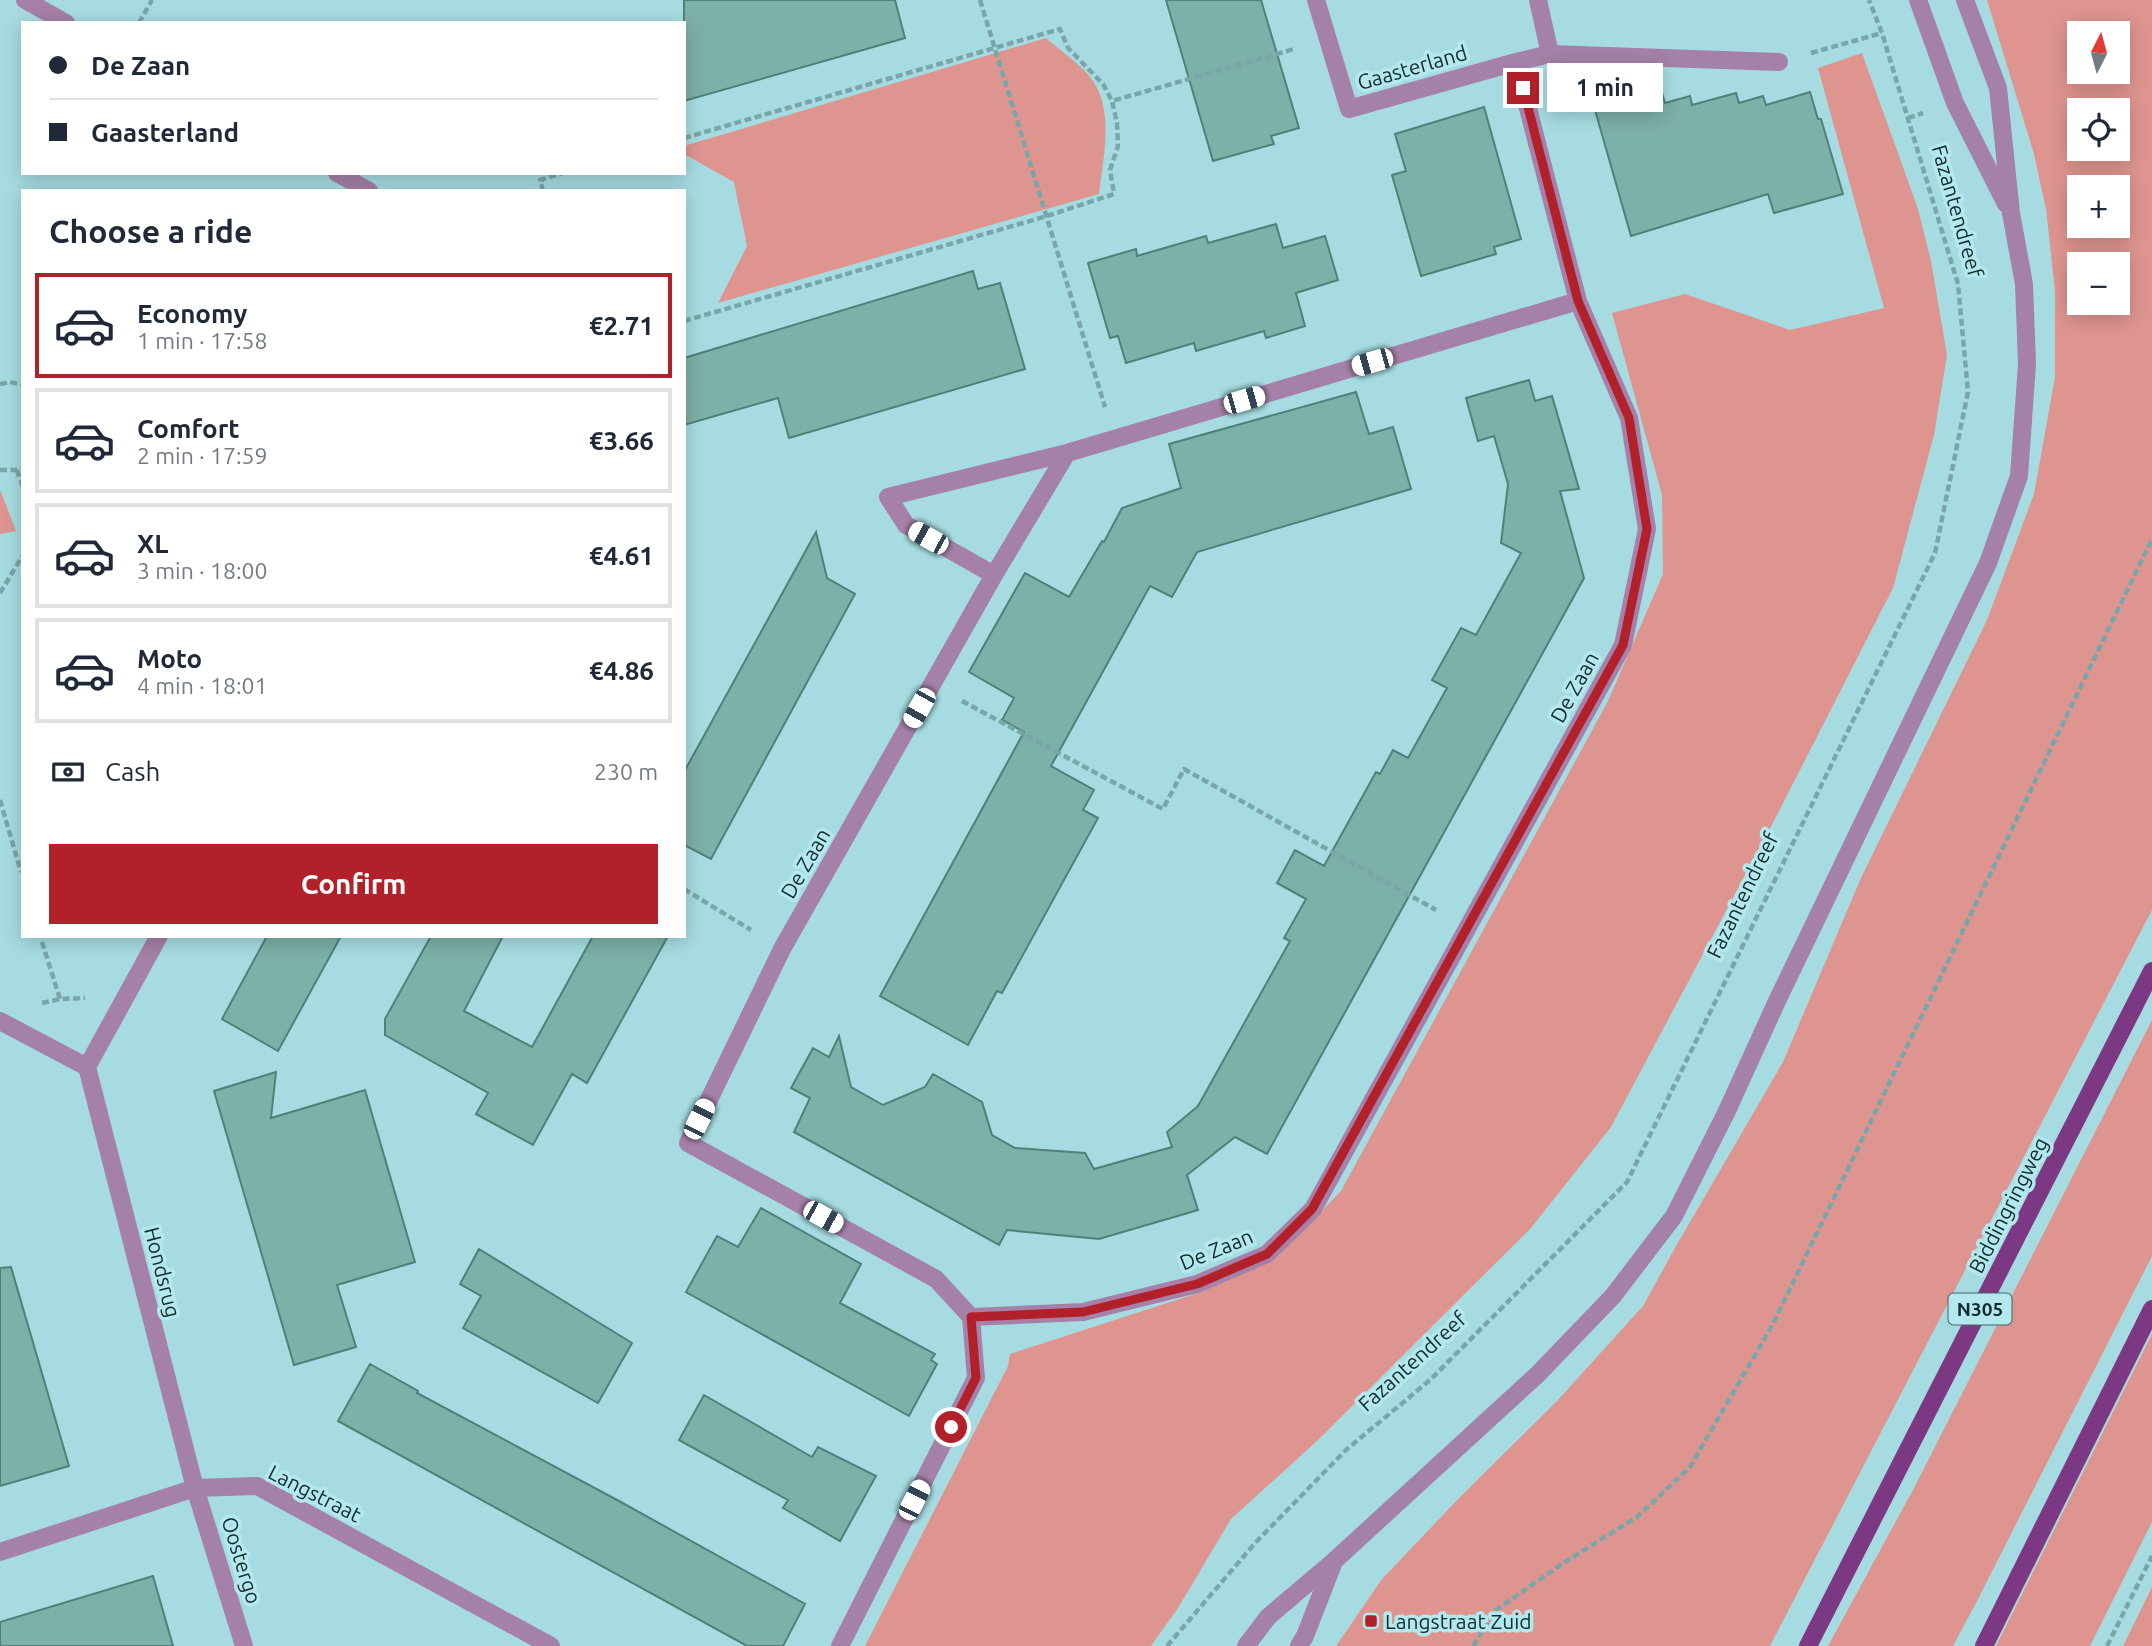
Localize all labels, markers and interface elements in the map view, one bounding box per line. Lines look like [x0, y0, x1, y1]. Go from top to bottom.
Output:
north arrow [2067, 21, 2130, 84]
map controls [2067, 21, 2130, 315]
street label: Gaasterland [1354, 40, 1470, 94]
text: De Zaan [91, 51, 190, 80]
callout: 1 min [1548, 64, 1663, 112]
route end [1507, 72, 1539, 104]
text: 1 min [1576, 75, 1634, 100]
button: locate [2067, 98, 2130, 161]
text: Gaasterland [91, 118, 239, 147]
street label: Fazantendreef [1928, 142, 1989, 281]
button: + [2067, 175, 2130, 238]
text: Choose a ride [49, 213, 252, 249]
button: − [2067, 252, 2130, 315]
icon: car [53, 294, 116, 357]
text: Economy [137, 299, 247, 328]
text: €2.71 [589, 311, 654, 340]
text: 1 min · 17:58 [137, 328, 268, 353]
car [1349, 346, 1396, 378]
car [1221, 384, 1268, 416]
icon: car [53, 409, 116, 472]
text: Comfort [137, 414, 240, 443]
text: €3.66 [589, 426, 654, 455]
text: 2 min · 17:59 [137, 443, 268, 468]
car [905, 519, 952, 557]
icon: car [53, 524, 116, 587]
text: XL [137, 529, 168, 558]
text: €4.61 [589, 541, 654, 570]
text: 3 min · 18:00 [137, 558, 268, 583]
icon: car [53, 639, 116, 702]
text: Moto [137, 644, 202, 673]
street label: De Zaan [1545, 648, 1603, 726]
text: €4.86 [589, 656, 654, 685]
text: 4 min · 18:01 [137, 673, 268, 698]
car [900, 685, 939, 731]
icon: cash [49, 753, 87, 791]
text: Cash [105, 757, 160, 786]
text: 230 m [594, 759, 658, 784]
street label: De Zaan [775, 824, 835, 902]
street label: Fazantendreef [1701, 827, 1783, 962]
button: Confirm [49, 844, 658, 924]
car [681, 1096, 718, 1142]
street label: Biddingringweg [1963, 1133, 2053, 1277]
car [800, 1198, 847, 1236]
street label: Hondsrug [140, 1224, 186, 1320]
street label: De Zaan [1176, 1224, 1256, 1274]
road number: N305 [1948, 1294, 2011, 1324]
street label: Fazantendreef [1353, 1306, 1472, 1416]
route start [935, 1411, 967, 1443]
street label: Langstraat [265, 1459, 365, 1527]
car [896, 1477, 933, 1523]
street label: Oostergo [217, 1514, 267, 1606]
place label: Langstraat Zuid [1385, 1609, 1532, 1633]
marker: Langstraat Zuid [1363, 1613, 1379, 1629]

